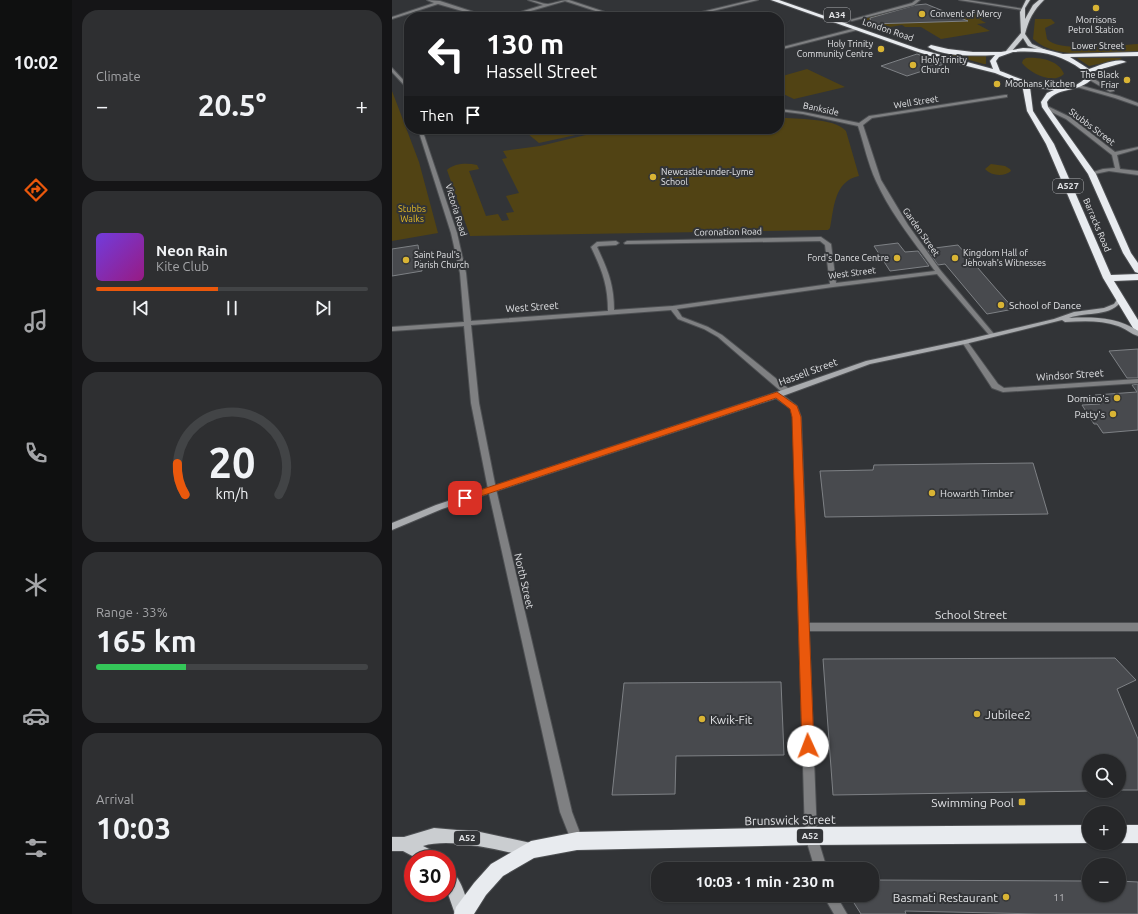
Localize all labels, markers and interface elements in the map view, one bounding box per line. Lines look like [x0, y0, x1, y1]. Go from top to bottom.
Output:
marker: Morrisons Petrol Station [1091, 3, 1101, 13]
road number: A34 [824, 8, 850, 22]
marker: Convent of Mercy [917, 9, 927, 19]
place label: Convent of Mercy [930, 9, 1002, 19]
place label: Morrisons Petrol Station [1068, 15, 1124, 35]
street label: London Road [861, 17, 915, 43]
icon: left [420, 28, 472, 80]
text: 130 m [486, 28, 564, 59]
place label: Holy Trinity Community Centre [797, 39, 874, 59]
street label: Lower Street [1072, 41, 1125, 51]
marker: Holy Trinity Community Centre [876, 44, 886, 54]
text: 10:02 [13, 52, 59, 72]
place label: Holy Trinity Church [921, 55, 967, 75]
marker: Holy Trinity Church [908, 60, 918, 70]
text: Hassell Street [486, 61, 597, 81]
text: Climate [96, 69, 141, 83]
place label: The Black Friar [1080, 70, 1120, 90]
marker: The Black Friar [1122, 75, 1132, 85]
marker: Moohans Kitchen [992, 79, 1002, 89]
place label: Moohans Kitchen [1005, 79, 1075, 89]
text: 20.5° [198, 88, 266, 122]
text: − [96, 93, 108, 118]
text: + [356, 93, 368, 118]
street label: Well Street [893, 93, 939, 110]
street label: Bankside [802, 100, 840, 118]
icon: arrive [462, 104, 484, 126]
street label: Stubbs Street [1067, 106, 1117, 148]
text: Then [420, 107, 454, 124]
place label: Newcastle-under-Lyme School [661, 167, 753, 187]
marker: Newcastle-under-Lyme School [648, 172, 658, 182]
icon: directions [22, 176, 50, 204]
road number: A527 [1053, 179, 1083, 193]
street label: Victoria Road [443, 183, 469, 237]
street label: Barracks Road [1081, 197, 1113, 253]
park label: Stubbs Walks [398, 204, 426, 224]
street label: Garden Street [901, 206, 942, 258]
street label: Coronation Road [694, 226, 762, 238]
text: Neon Rain [156, 242, 228, 259]
place label: Kingdom Hall of Jehovah's Witnesses [963, 248, 1046, 268]
place label: Saint Paul's Parish Church [414, 250, 469, 270]
place label: Ford's Dance Centre [807, 253, 889, 263]
marker: Ford's Dance Centre [892, 253, 902, 263]
marker: Kingdom Hall of Jehovah's Witnesses [950, 253, 960, 263]
marker: Saint Paul's Parish Church [401, 255, 411, 265]
text: Kite Club [156, 259, 209, 273]
street label: West Street [828, 265, 877, 281]
icon: previous [130, 297, 152, 319]
icon: pause [221, 297, 243, 319]
icon: next [312, 297, 334, 319]
street label: West Street [505, 300, 559, 314]
marker: School of Dance [996, 300, 1006, 310]
place label: School of Dance [1009, 300, 1081, 311]
icon: music [22, 307, 50, 335]
street label: Hassell Street [777, 356, 839, 388]
street label: Windsor Street [1036, 367, 1104, 383]
place label: Domino's [1067, 393, 1109, 404]
marker: Domino's [1112, 393, 1122, 403]
place label: Patty's [1075, 409, 1105, 420]
marker: Patty's [1108, 409, 1118, 419]
icon: phone [22, 439, 50, 467]
text: 20 [209, 439, 255, 486]
pin [448, 481, 482, 515]
text: km/h [216, 486, 248, 502]
icon: arrive [454, 487, 476, 509]
marker: Howarth Timber [927, 488, 937, 498]
place label: Howarth Timber [940, 488, 1014, 499]
street label: North Street [512, 552, 536, 610]
icon: climate [22, 571, 50, 599]
text: Range · 33% [96, 605, 168, 619]
street label: School Street [935, 608, 1007, 621]
text: 165 km [96, 624, 197, 658]
icon: car [22, 702, 50, 730]
place label: Jubilee2 [985, 708, 1031, 721]
marker: Jubilee2 [972, 709, 982, 719]
place label: Kwik-Fit [710, 713, 753, 726]
marker: Kwik-Fit [697, 714, 707, 724]
position arrow [787, 725, 829, 767]
map controls [1082, 754, 1126, 902]
button: search [1082, 754, 1126, 798]
text: Arrival [96, 792, 134, 806]
place label: Swimming Pool [931, 796, 1014, 809]
marker: Swimming Pool [1017, 797, 1027, 807]
button: + [1082, 806, 1126, 850]
text: 10:03 [96, 811, 171, 845]
street label: Brunswick Street [744, 813, 836, 827]
road number: A52 [797, 829, 823, 843]
road number: A52 [454, 831, 480, 845]
icon: filters [22, 834, 50, 862]
speed limit sign: 30 [404, 850, 456, 902]
button: − [1082, 858, 1126, 902]
text: 10:03 · 1 min · 230 m [696, 873, 834, 890]
place label: Basmati Restaurant [893, 891, 998, 904]
marker: Basmati Restaurant [1001, 892, 1011, 902]
house number: 11 [1053, 892, 1065, 903]

